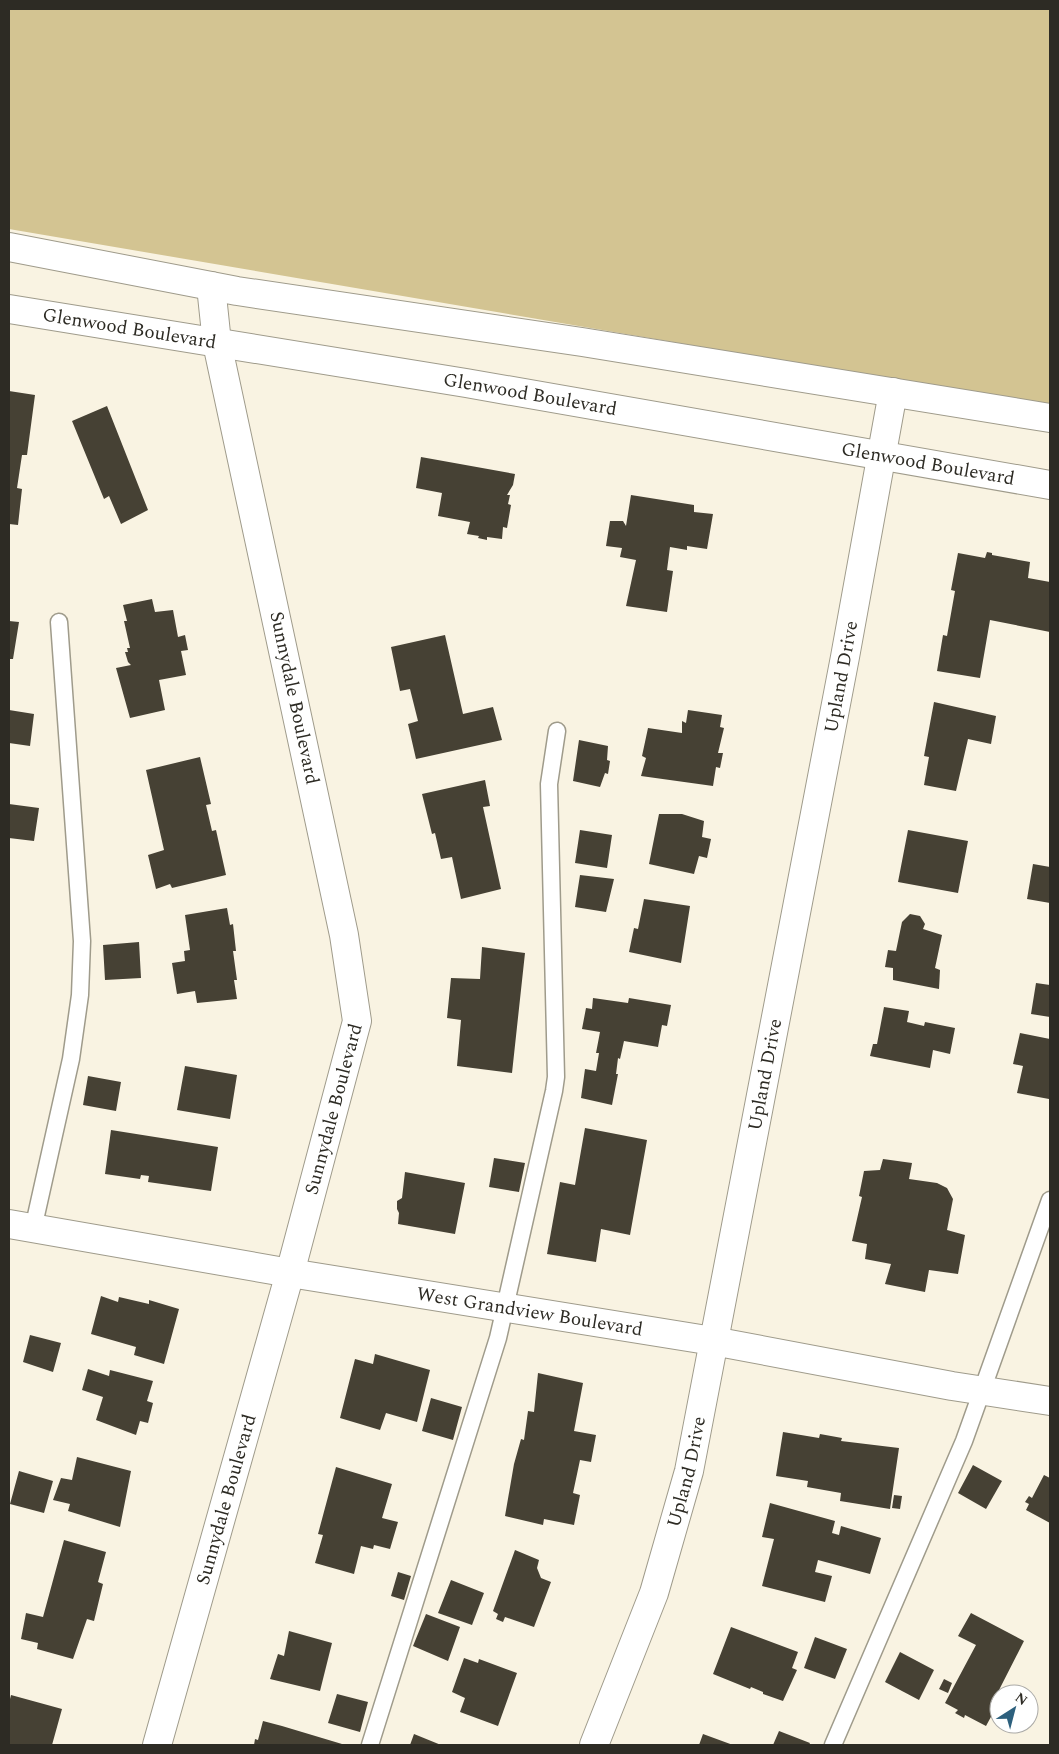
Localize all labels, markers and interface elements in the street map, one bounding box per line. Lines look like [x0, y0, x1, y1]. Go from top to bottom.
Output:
street label: Glenwood Boulevard [40, 300, 218, 357]
street label: Glenwood Boulevard [441, 365, 619, 424]
street label: Glenwood Boulevard [839, 434, 1017, 493]
street label: Sunnydale Boulevard [262, 609, 326, 787]
street label: Upland Drive [816, 618, 866, 735]
street label: Upland Drive [740, 1016, 790, 1133]
street label: Sunnydale Boulevard [297, 1020, 370, 1198]
street label: West Grandview Boulevard [414, 1279, 645, 1344]
street label: Sunnydale Boulevard [188, 1411, 264, 1588]
street label: Upland Drive [659, 1414, 714, 1531]
north arrow [989, 1684, 1039, 1734]
text: N [1011, 1687, 1032, 1711]

